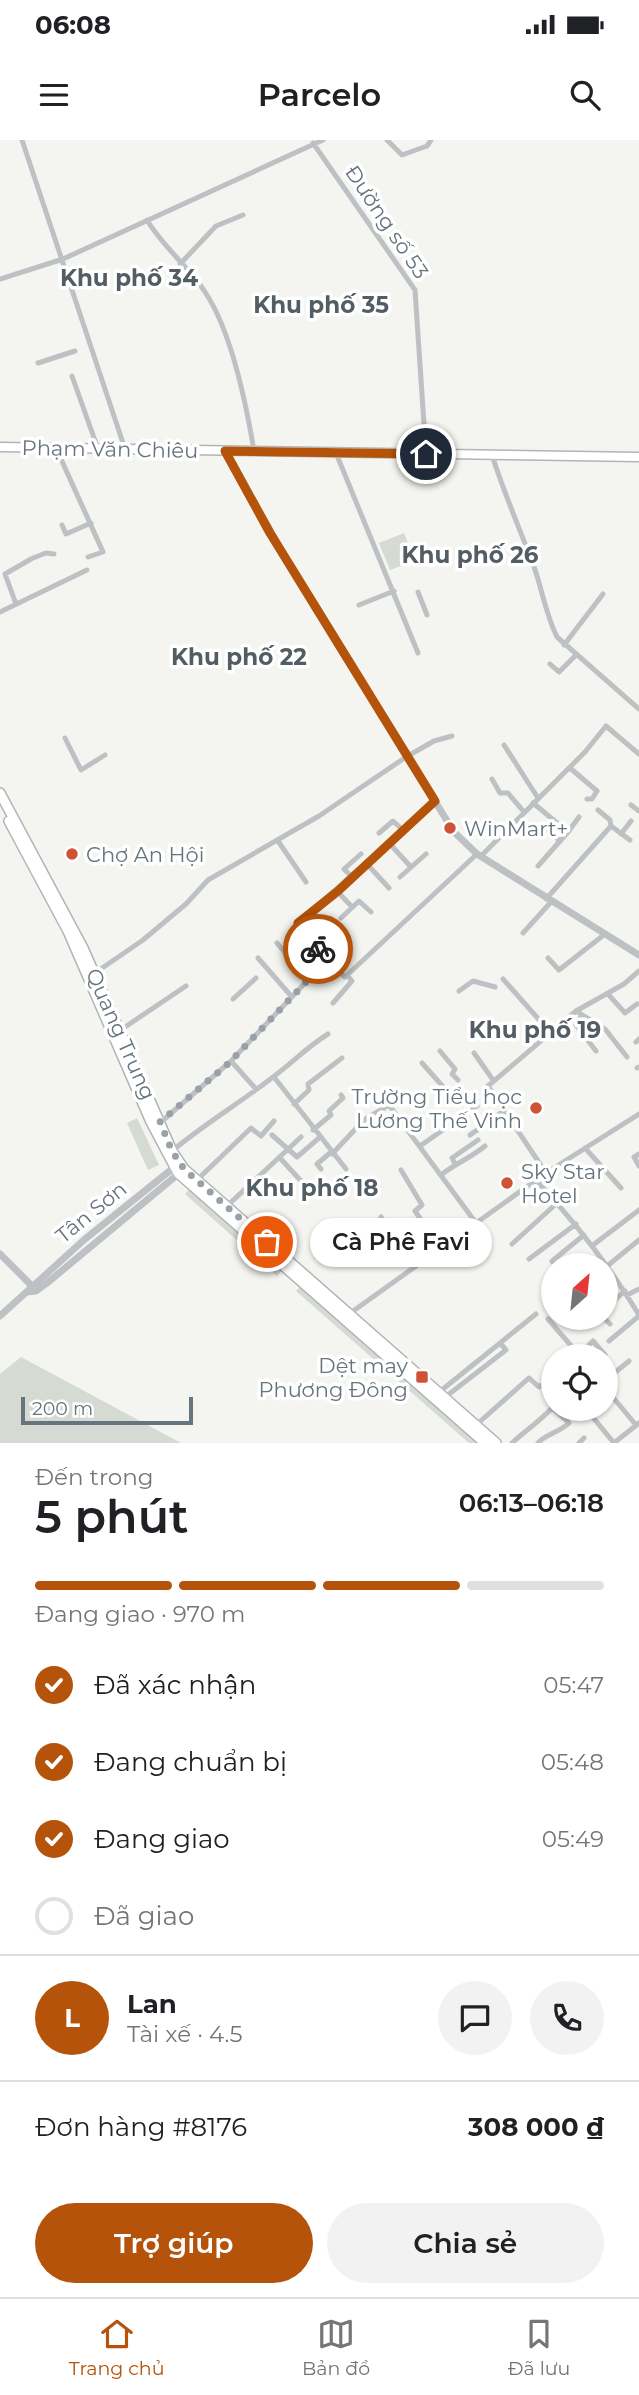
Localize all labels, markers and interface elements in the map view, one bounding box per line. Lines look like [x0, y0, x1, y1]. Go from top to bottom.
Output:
text: 06:08 [35, 9, 111, 41]
text: Parcelo [258, 75, 381, 114]
icon: menu [35, 76, 73, 114]
icon: search [566, 76, 604, 114]
street label: Đường số 53 [340, 161, 434, 283]
district label: Khu phố 34 [60, 264, 198, 292]
district label: Khu phố 35 [253, 291, 389, 319]
pin [396, 424, 456, 484]
street label: Phạm Văn Chiêu [22, 435, 198, 463]
icon: home [407, 435, 445, 473]
district label: Khu phố 26 [402, 541, 539, 569]
district label: Khu phố 22 [171, 643, 307, 671]
place label: WinMart+ [464, 816, 568, 841]
marker: WinMart+ [442, 820, 458, 836]
place label: Chợ An Hội [86, 842, 204, 867]
marker: Chợ An Hội [64, 846, 80, 862]
courier [283, 914, 353, 984]
icon: bike [299, 930, 337, 968]
street label: Quang Trung [81, 964, 161, 1104]
district label: Khu phố 19 [469, 1016, 601, 1044]
place label: Trường Tiểu học Lương Thế Vinh [352, 1084, 522, 1133]
marker: Trường Tiểu học Lương Thế Vinh [528, 1100, 544, 1116]
place label: Sky Star Hotel [521, 1159, 605, 1208]
district label: Khu phố 18 [246, 1174, 378, 1202]
marker: Sky Star Hotel [499, 1175, 515, 1191]
street label: Tân Sơn [51, 1176, 131, 1248]
pin [237, 1212, 297, 1272]
callout: Cà Phê Favi [309, 1218, 491, 1266]
icon: bag [248, 1223, 286, 1261]
text: Cà Phê Favi [332, 1228, 470, 1256]
north arrow [541, 1253, 618, 1330]
map controls [541, 1253, 618, 1421]
button: locate [541, 1344, 618, 1421]
place label: Dệt may Phương Đông [258, 1353, 409, 1402]
marker: Dệt may Phương Đông [414, 1369, 430, 1385]
scale bar [21, 1394, 192, 1426]
text: 200 m [32, 1397, 93, 1420]
text: Đến trong [35, 1463, 154, 1491]
text: 06:13–06:18 [459, 1487, 604, 1519]
text: 5 phút [35, 1488, 188, 1545]
text: Đang giao · 970 m [35, 1600, 245, 1628]
icon: check [35, 1666, 73, 1704]
text: Đã xác nhận [94, 1669, 256, 1701]
text: 05:47 [543, 1671, 604, 1699]
icon: check [35, 1743, 73, 1781]
text: Đang chuẩn bị [94, 1746, 287, 1778]
text: 05:48 [541, 1748, 604, 1776]
icon: check [35, 1820, 73, 1858]
text: Đang giao [94, 1823, 230, 1855]
text: 05:49 [542, 1825, 604, 1853]
text: Đã giao [94, 1900, 194, 1932]
button: chat [438, 1981, 512, 2055]
button: phone [530, 1981, 604, 2055]
text: Lan [127, 1988, 177, 2020]
text: L [64, 2002, 80, 2034]
text: Tài xế · 4.5 [127, 2020, 243, 2048]
text: Đơn hàng #8176 [35, 2111, 247, 2143]
text: 308 000 ₫ [468, 2111, 604, 2143]
button: Trợ giúp [35, 2203, 313, 2283]
button: Chia sẻ [327, 2203, 604, 2283]
tab: Trang chủ [69, 2315, 164, 2380]
tab: Bản đồ [302, 2315, 370, 2380]
tab: Đã lưu [508, 2315, 570, 2380]

